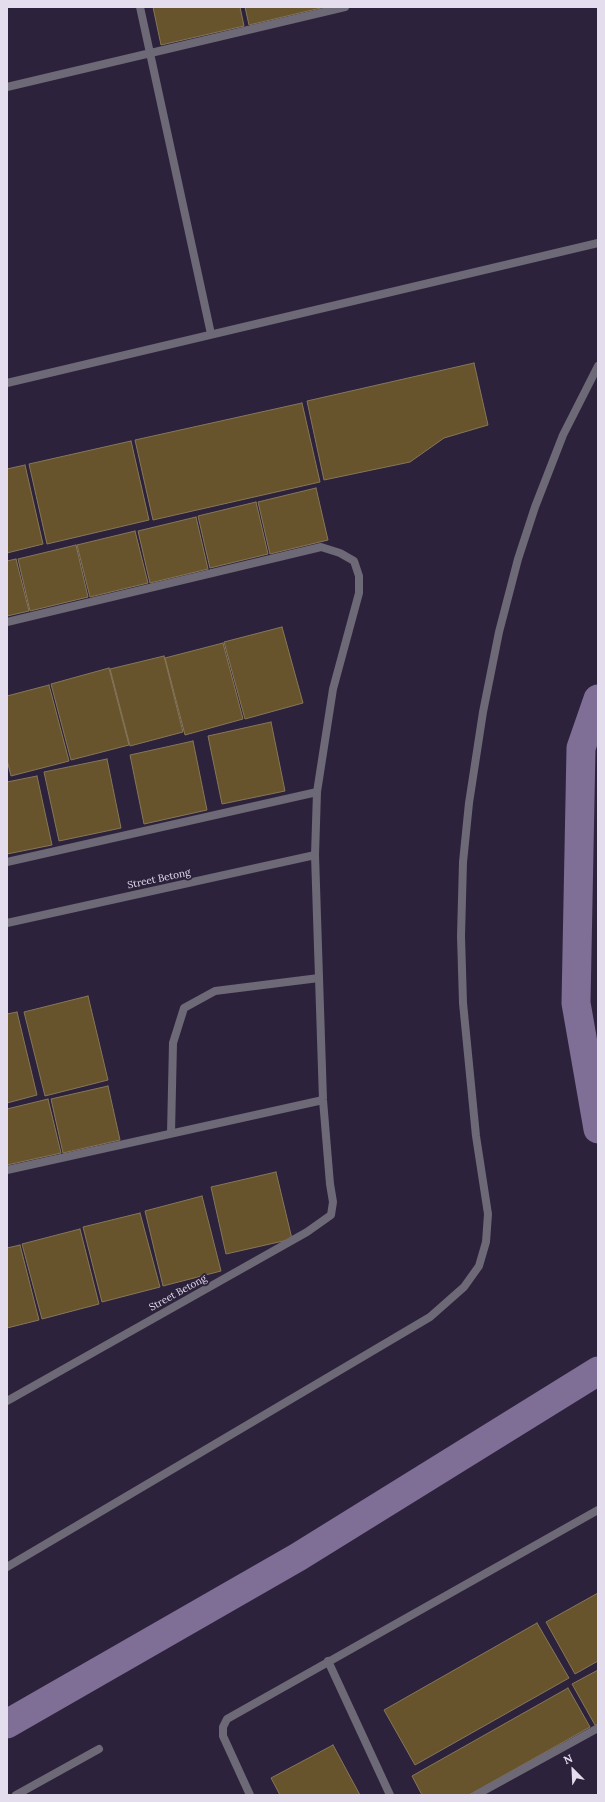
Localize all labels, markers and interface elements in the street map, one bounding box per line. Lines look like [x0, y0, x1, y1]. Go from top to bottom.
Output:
street label: Street Betong [127, 866, 191, 892]
street label: Street Betong [147, 1272, 209, 1314]
north arrow [553, 1750, 593, 1790]
text: N [561, 1751, 575, 1767]

